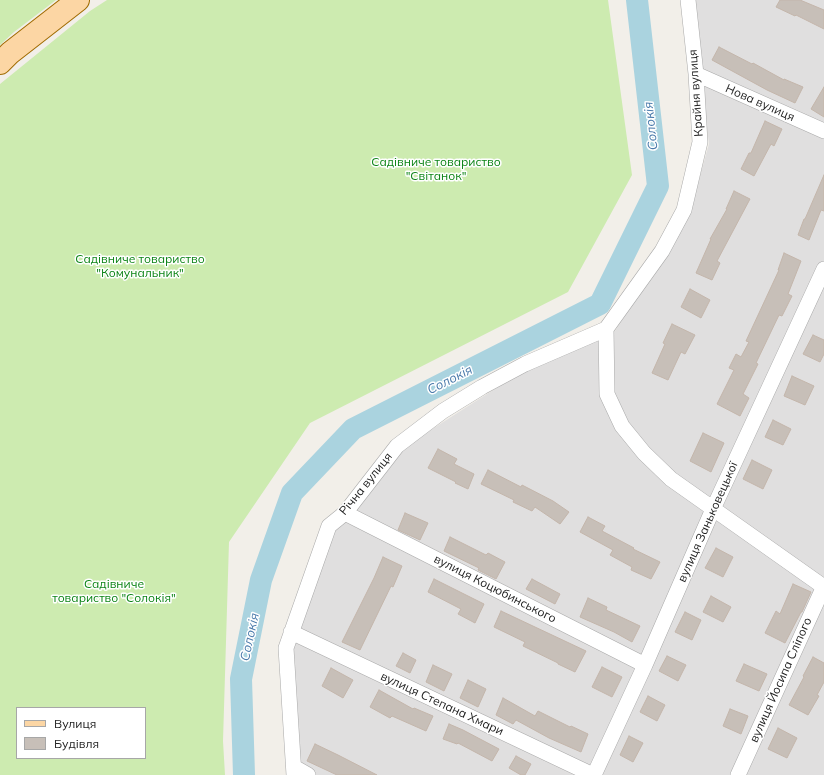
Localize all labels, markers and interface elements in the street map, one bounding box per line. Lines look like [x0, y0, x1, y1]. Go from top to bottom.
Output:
street label: Крайня вулиця [686, 49, 706, 137]
street label: Нова вулиця [723, 81, 797, 125]
water label: Солокія [641, 101, 661, 151]
park label: Садівниче товариство "Світанок" [371, 155, 501, 183]
park label: Садівниче товариство "Комунальник" [75, 252, 205, 280]
water label: Солокія [425, 362, 475, 398]
street label: Річна вулиця [336, 450, 396, 518]
street label: вулиця Заньковецької [675, 460, 741, 584]
street label: вулиця Коцюбинського [431, 552, 559, 626]
park label: Садівниче товариство "Солокія" [52, 577, 176, 605]
water label: Солокія [237, 612, 263, 662]
street label: вулиця Йосипа Сліпого [747, 615, 815, 745]
street label: вулиця Степана Хмари [378, 669, 506, 739]
legend [16, 707, 146, 759]
text: Вулиця [54, 716, 96, 731]
text: Будівля [54, 736, 99, 751]

